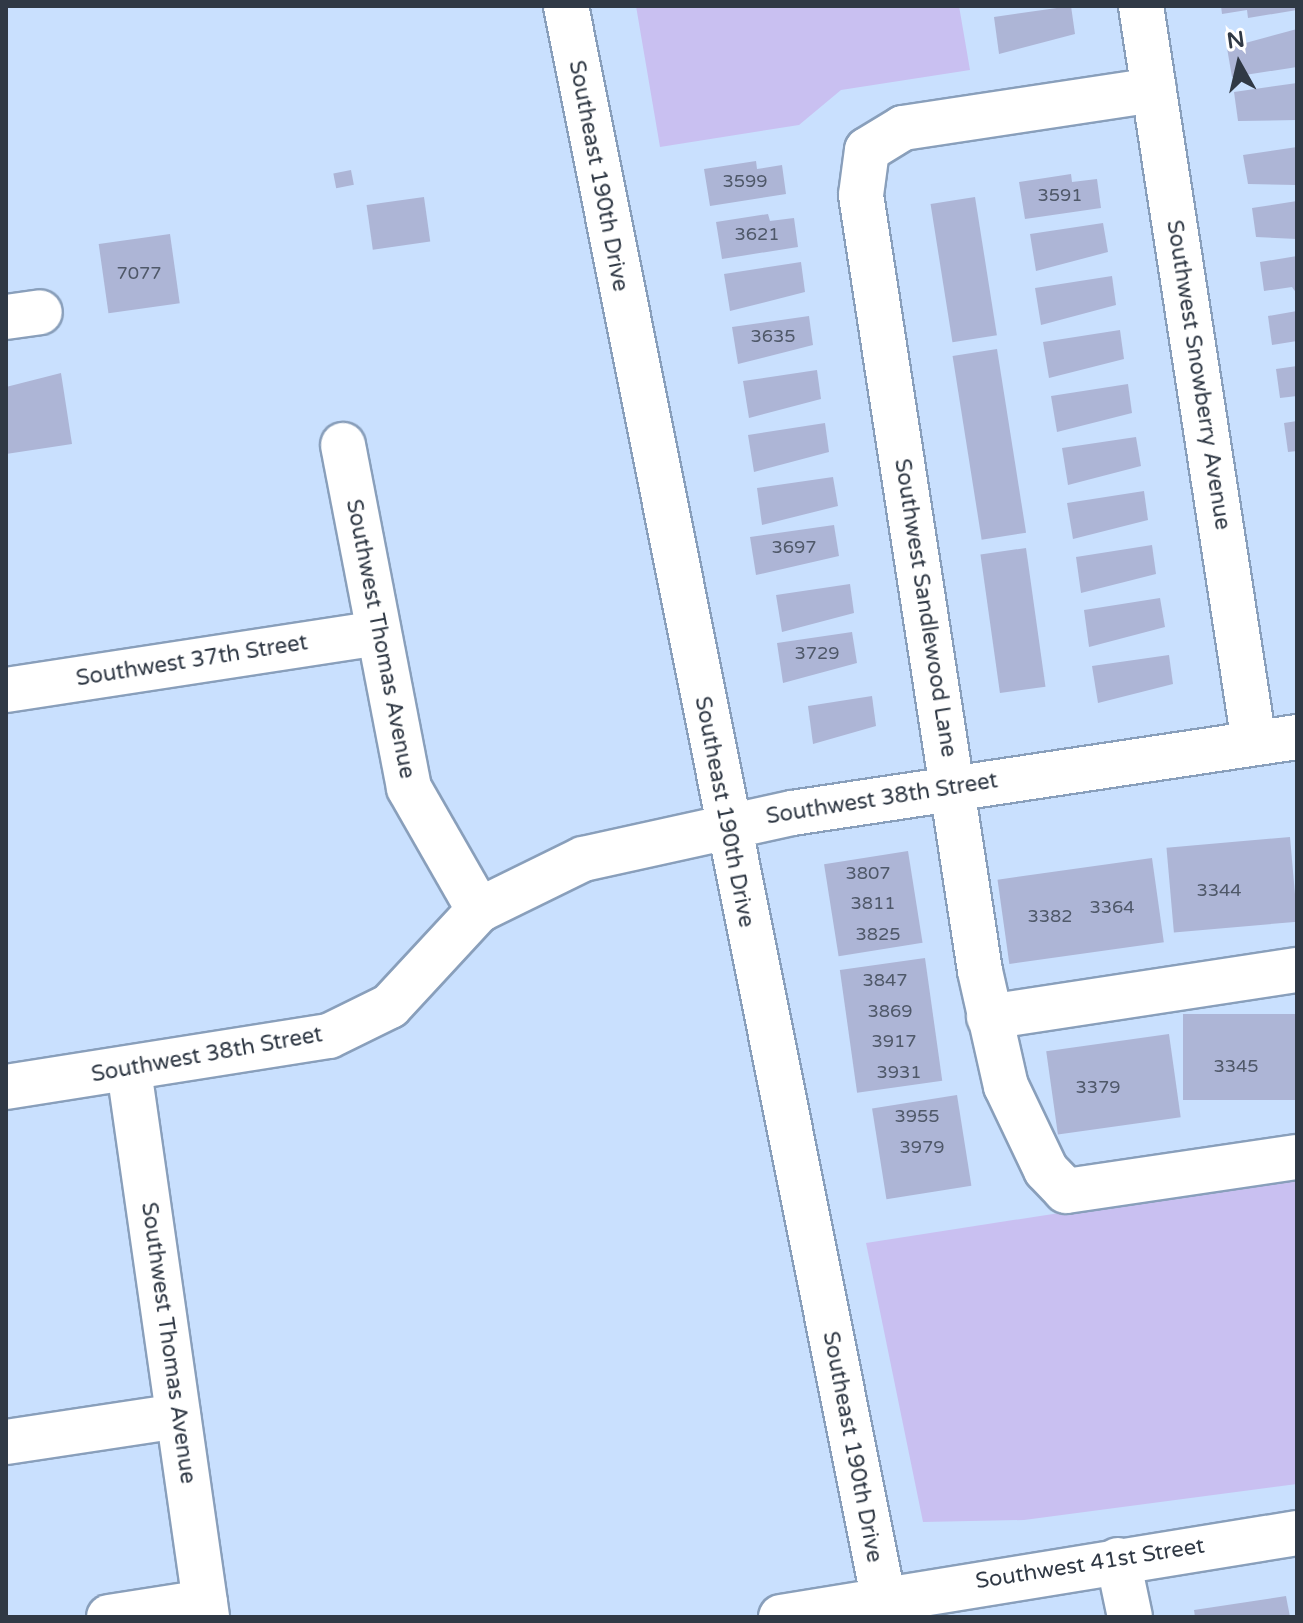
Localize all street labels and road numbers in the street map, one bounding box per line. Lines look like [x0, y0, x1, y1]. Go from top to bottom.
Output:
street label: Southeast 190th Drive [563, 58, 633, 294]
street label: Southwest Snowberry Avenue [1160, 218, 1236, 532]
street label: Southwest Sandlewood Lane [888, 457, 962, 759]
street label: Southwest Thomas Avenue [340, 497, 420, 781]
street label: Southwest 37th Street [74, 630, 310, 692]
street label: Southeast 190th Drive [689, 694, 759, 930]
street label: Southwest 38th Street [764, 768, 1000, 830]
street label: Southwest 38th Street [89, 1022, 325, 1088]
street label: Southwest Thomas Avenue [135, 1201, 201, 1485]
street label: Southeast 190th Drive [817, 1329, 887, 1565]
street label: Southwest 41st Street [974, 1533, 1206, 1595]

